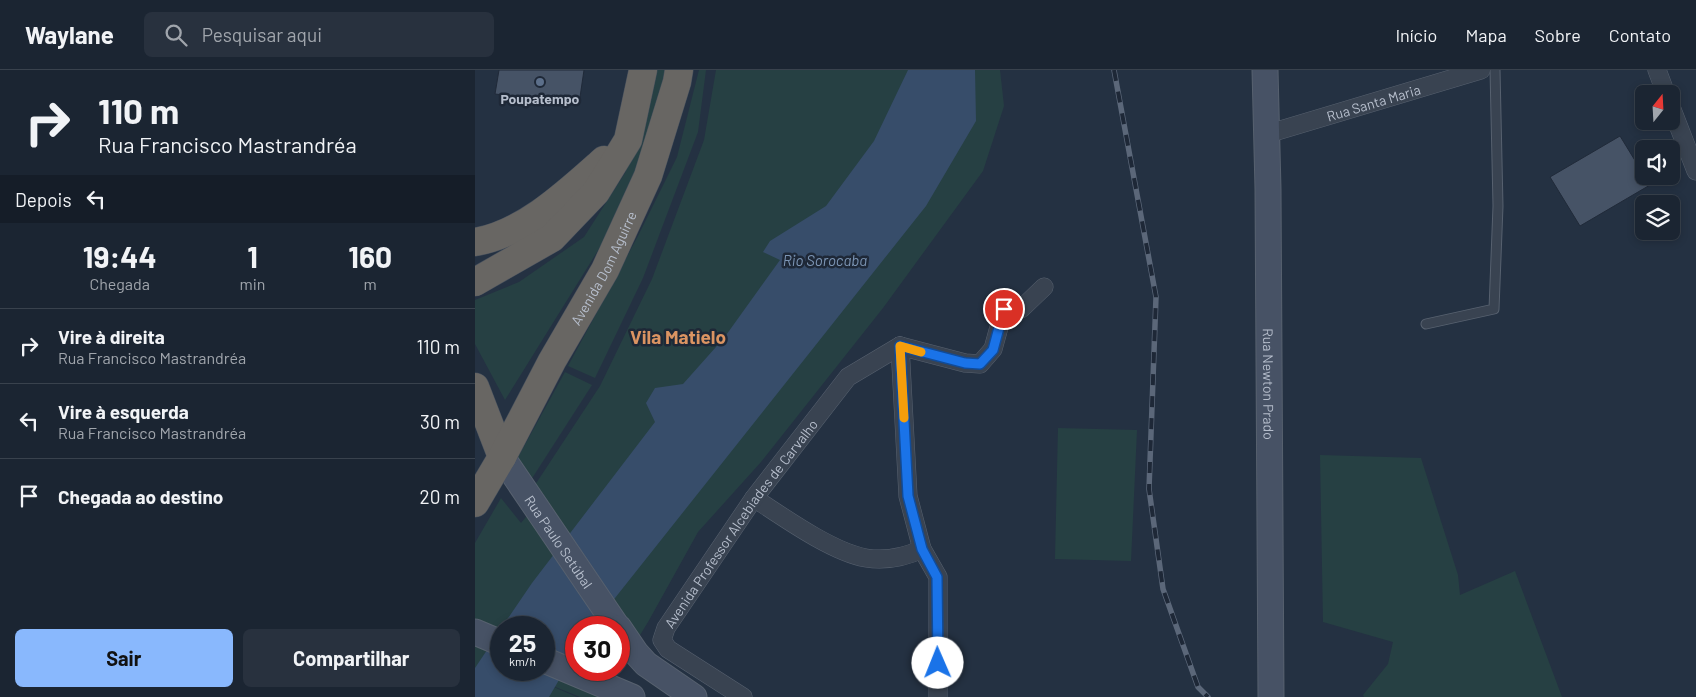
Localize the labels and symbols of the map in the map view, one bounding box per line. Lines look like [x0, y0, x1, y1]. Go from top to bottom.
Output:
marker: Poupatempo [534, 76, 546, 88]
street label: Rua Santa Maria [1324, 80, 1422, 124]
north arrow [1635, 85, 1680, 130]
place label: Poupatempo [501, 90, 580, 107]
street label: Avenida Dom Aguirre [567, 208, 639, 328]
water label: Rio Sorocaba [783, 251, 867, 269]
pin [983, 288, 1025, 330]
district label: Vila Matielo [630, 325, 726, 348]
street label: Rua Newton Prado [1260, 328, 1278, 440]
street label: Avenida Professor Alcebiades de Carvalho [660, 416, 821, 631]
street label: Rua Paulo Setúbal [522, 492, 597, 591]
speed limit sign: 30 [565, 616, 630, 681]
position arrow [911, 636, 963, 688]

